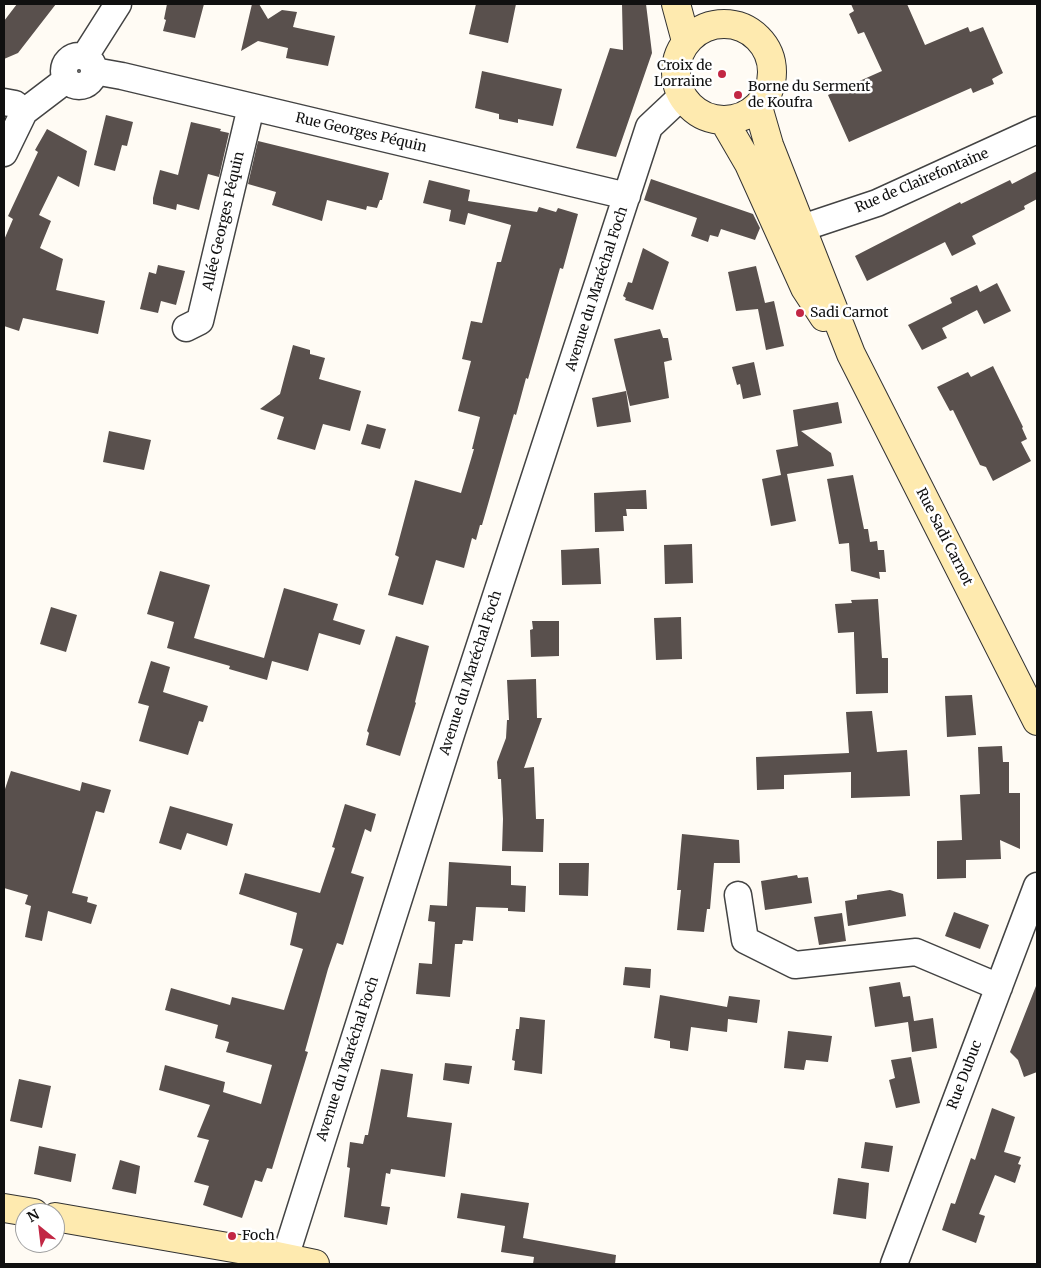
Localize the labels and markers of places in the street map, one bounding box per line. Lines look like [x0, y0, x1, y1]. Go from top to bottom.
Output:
place label: Croix de Lorraine [654, 58, 712, 90]
marker: Croix de Lorraine [716, 68, 728, 80]
place label: Borne du Serment de Koufra [748, 79, 870, 111]
marker: Borne du Serment de Koufra [732, 89, 744, 101]
place label: Sadi Carnot [810, 305, 888, 321]
marker: Sadi Carnot [794, 307, 806, 319]
place label: Foch [242, 1228, 275, 1244]
marker: Foch [226, 1230, 238, 1242]

